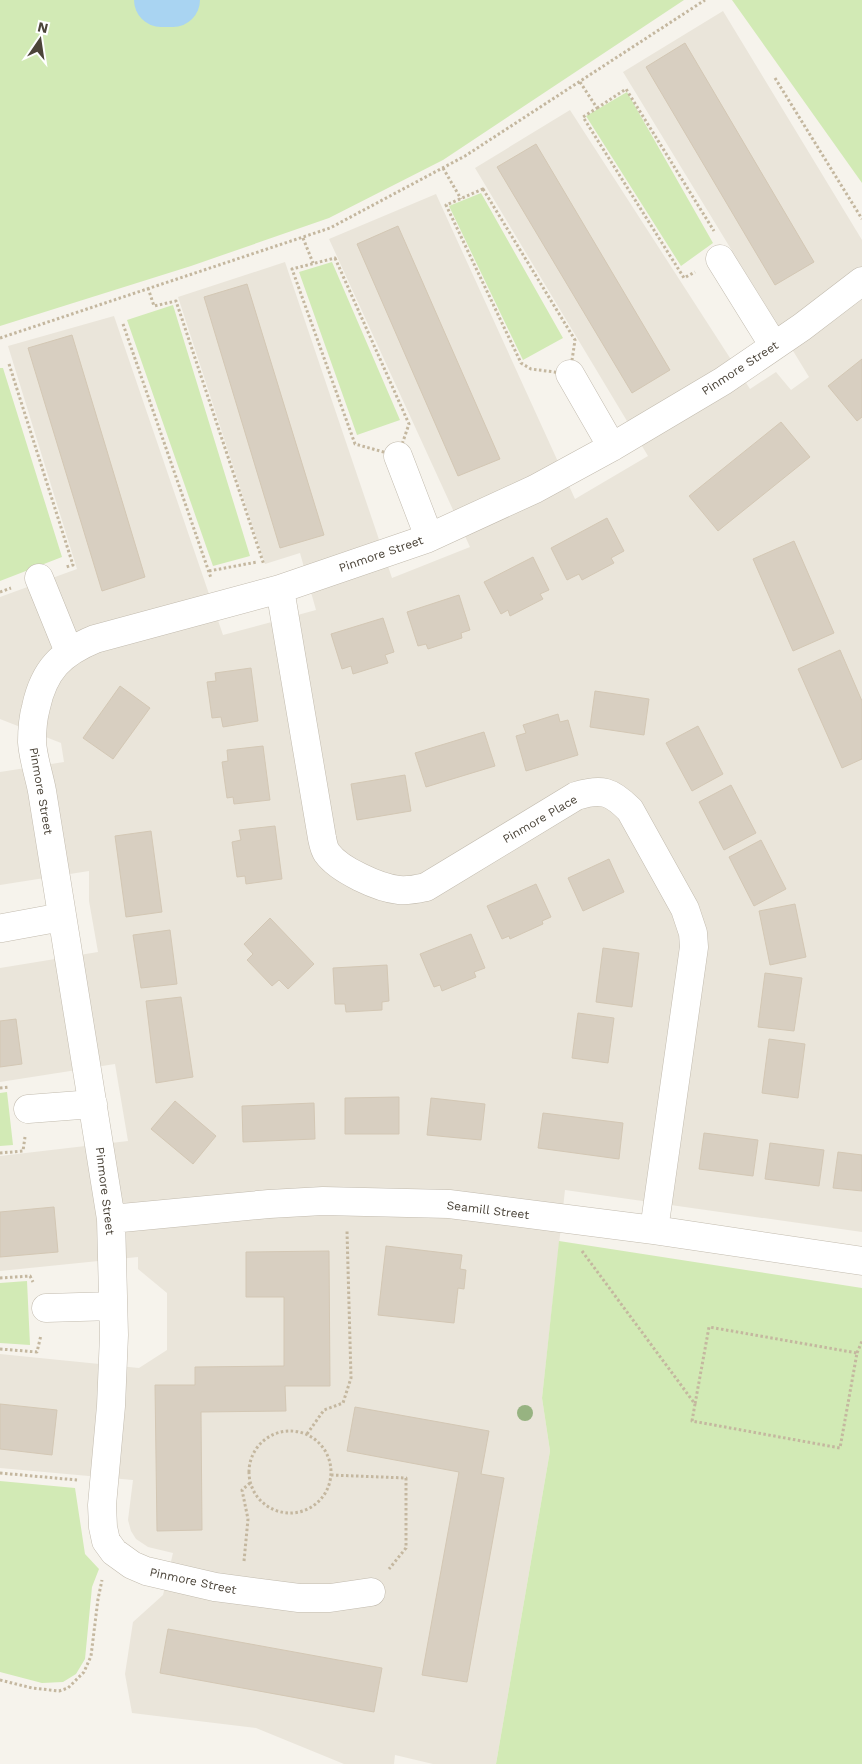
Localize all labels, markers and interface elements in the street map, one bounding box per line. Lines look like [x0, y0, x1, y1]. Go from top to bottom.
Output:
north arrow [15, 15, 65, 65]
text: N [36, 18, 50, 36]
street label: Pinmore Street [699, 338, 781, 398]
street label: Pinmore Street [337, 533, 425, 575]
street label: Pinmore Street [26, 746, 56, 836]
street label: Pinmore Place [500, 792, 580, 846]
street label: Pinmore Street [93, 1146, 117, 1236]
street label: Seamill Street [446, 1198, 530, 1222]
street label: Pinmore Street [148, 1565, 238, 1597]

